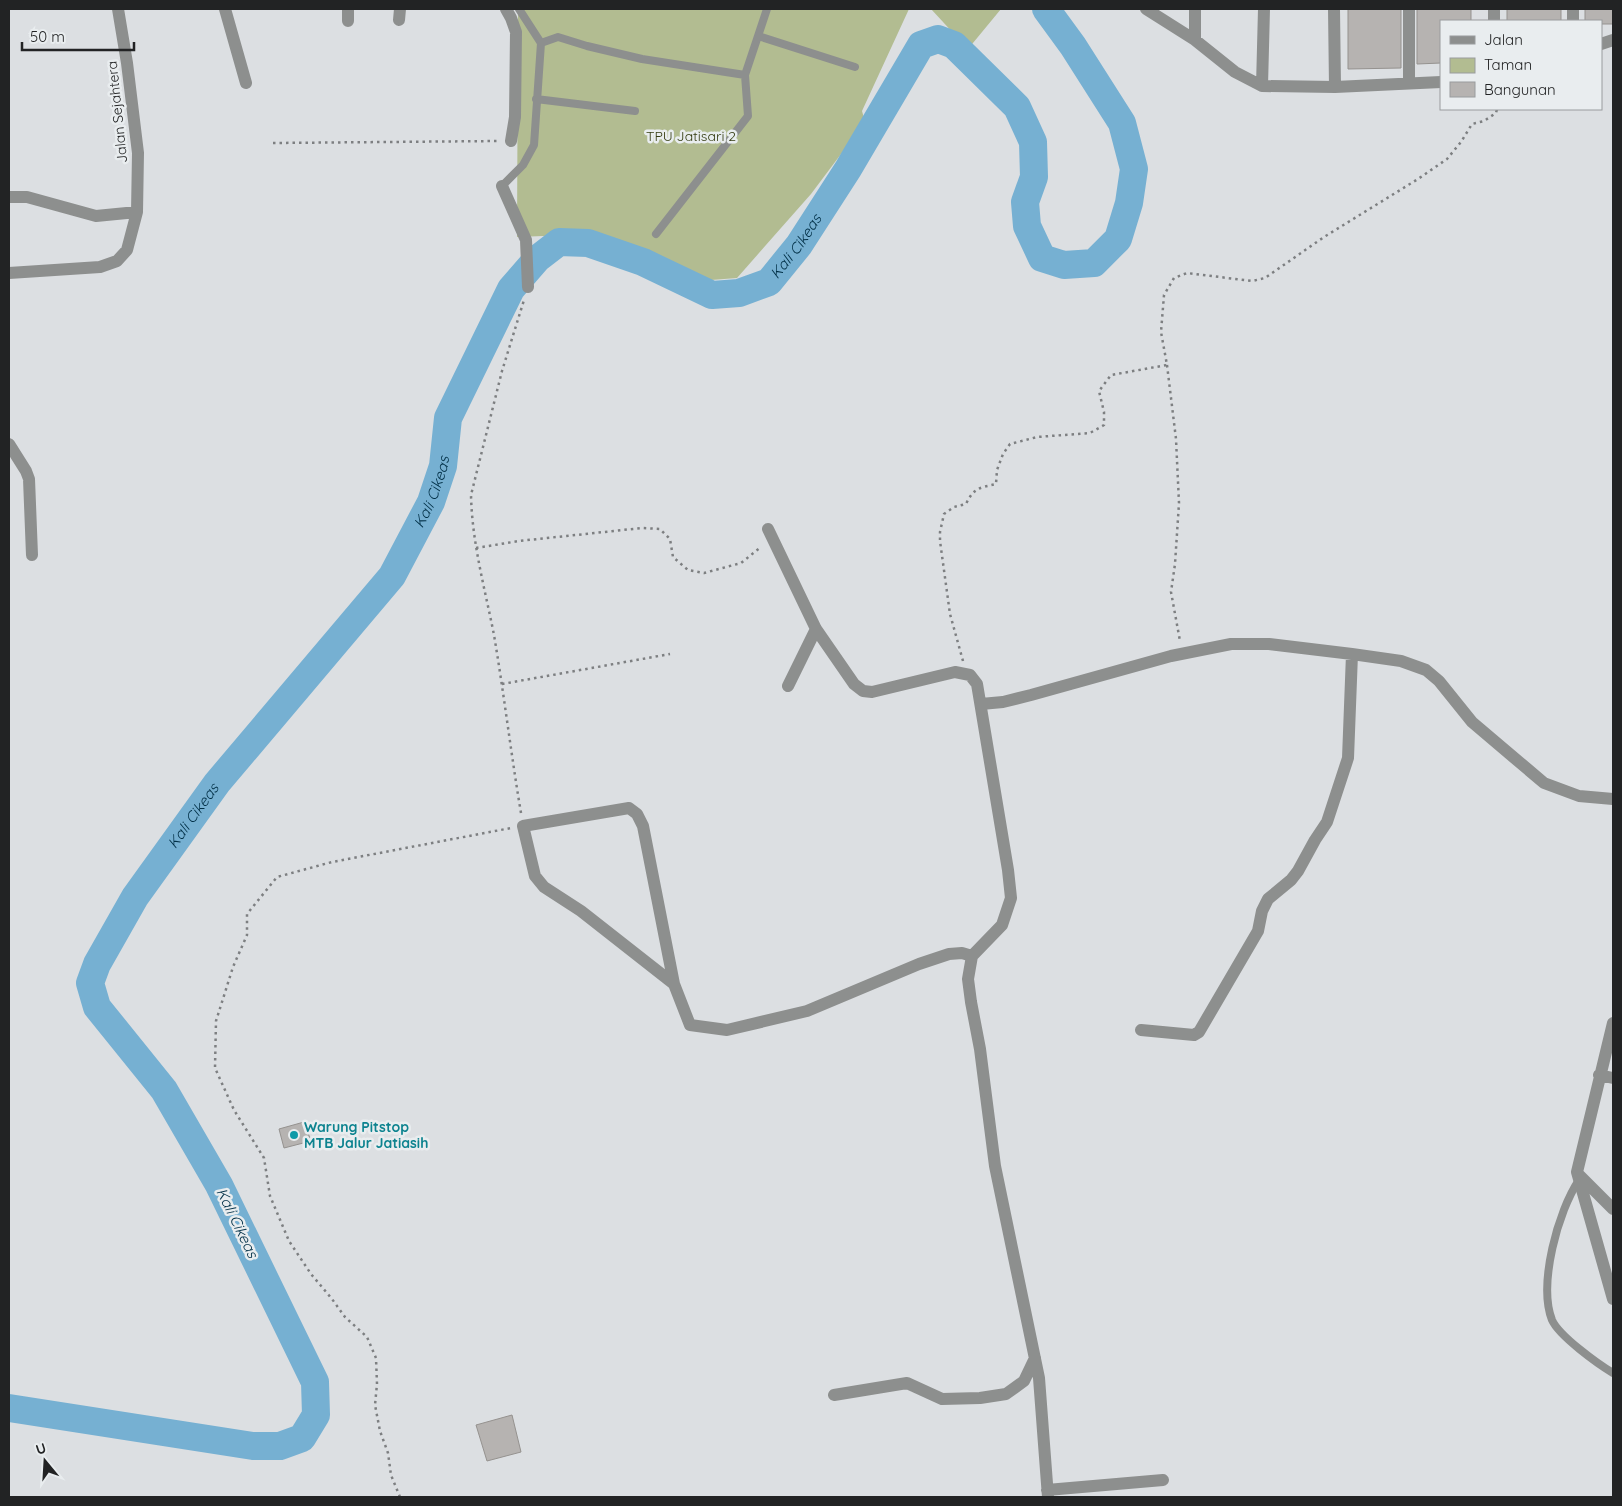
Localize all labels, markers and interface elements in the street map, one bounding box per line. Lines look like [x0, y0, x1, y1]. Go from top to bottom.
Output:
scale bar [22, 20, 135, 52]
legend [1440, 20, 1602, 110]
text: 50 m [30, 27, 65, 46]
text: Jalan [1484, 30, 1523, 49]
text: Taman [1484, 55, 1532, 74]
street label: Jalan Sejahtera [103, 60, 131, 164]
text: Bangunan [1484, 80, 1556, 99]
park label: TPU Jatisari 2 [646, 127, 736, 145]
water label: Kali Cikeas [766, 210, 826, 282]
water label: Kali Cikeas [409, 455, 453, 531]
water label: Kali Cikeas [163, 779, 223, 852]
place label: Warung Pitstop MTB Jalur Jatiasih [304, 1118, 428, 1152]
marker: Warung Pitstop MTB Jalur Jatiasih [288, 1129, 300, 1141]
water label: Kali Cikeas [212, 1185, 263, 1262]
north arrow [20, 1436, 70, 1486]
text: U [34, 1439, 48, 1459]

